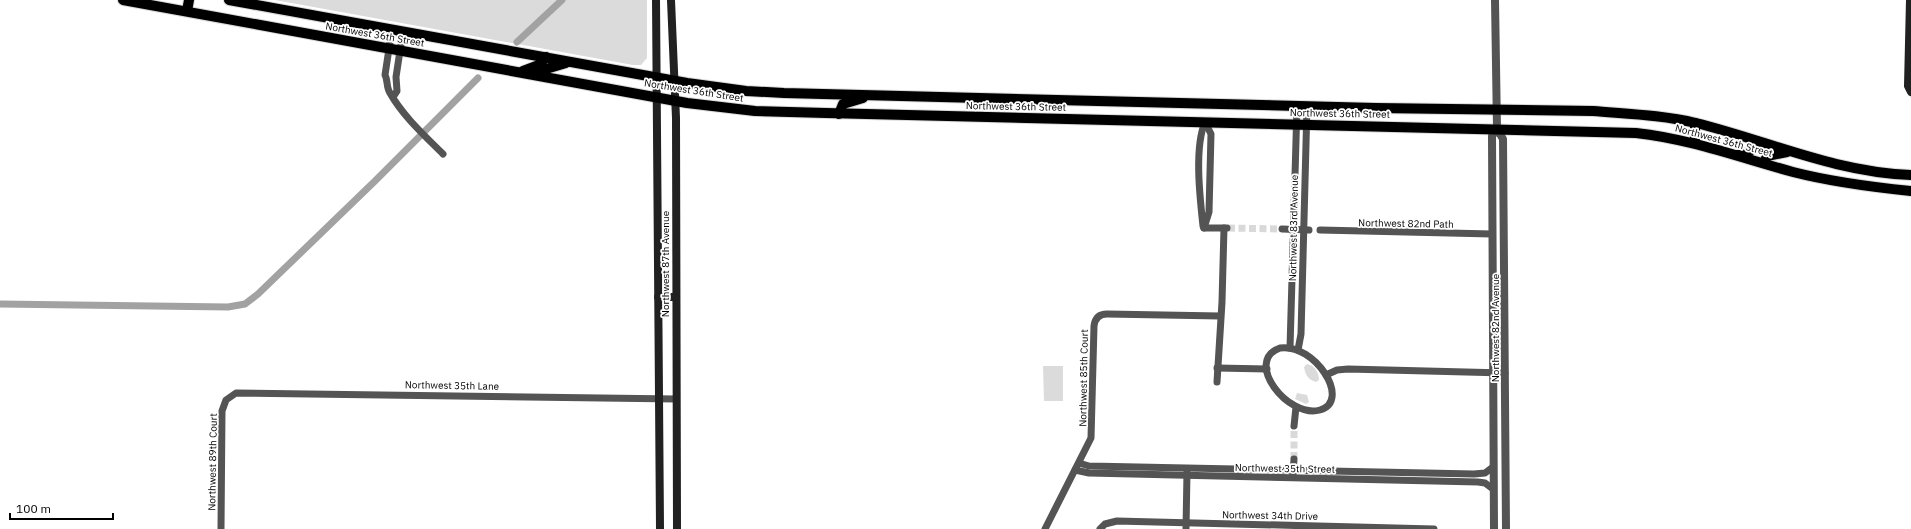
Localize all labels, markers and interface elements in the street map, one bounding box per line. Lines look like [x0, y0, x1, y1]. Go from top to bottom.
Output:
street label: Northwest 36th Street [324, 19, 426, 50]
street label: Northwest 36th Street [643, 76, 745, 105]
street label: Northwest 36th Street [966, 99, 1067, 114]
street label: Northwest 36th Street [1290, 106, 1391, 121]
street label: Northwest 36th Street [1674, 121, 1774, 160]
street label: Northwest 83rd Avenue [1286, 174, 1301, 281]
street label: Northwest 87th Avenue [659, 210, 672, 317]
street label: Northwest 82nd Path [1358, 216, 1454, 231]
street label: Northwest 82nd Avenue [1489, 273, 1502, 382]
street label: Northwest 85th Court [1076, 329, 1091, 427]
street label: Northwest 35th Lane [405, 378, 500, 393]
street label: Northwest 89th Court [205, 413, 220, 511]
street label: Northwest 35th Street [1235, 461, 1336, 476]
scale bar [10, 495, 113, 521]
text: 100 m [16, 501, 51, 516]
street label: Northwest 34th Drive [1222, 508, 1319, 523]

